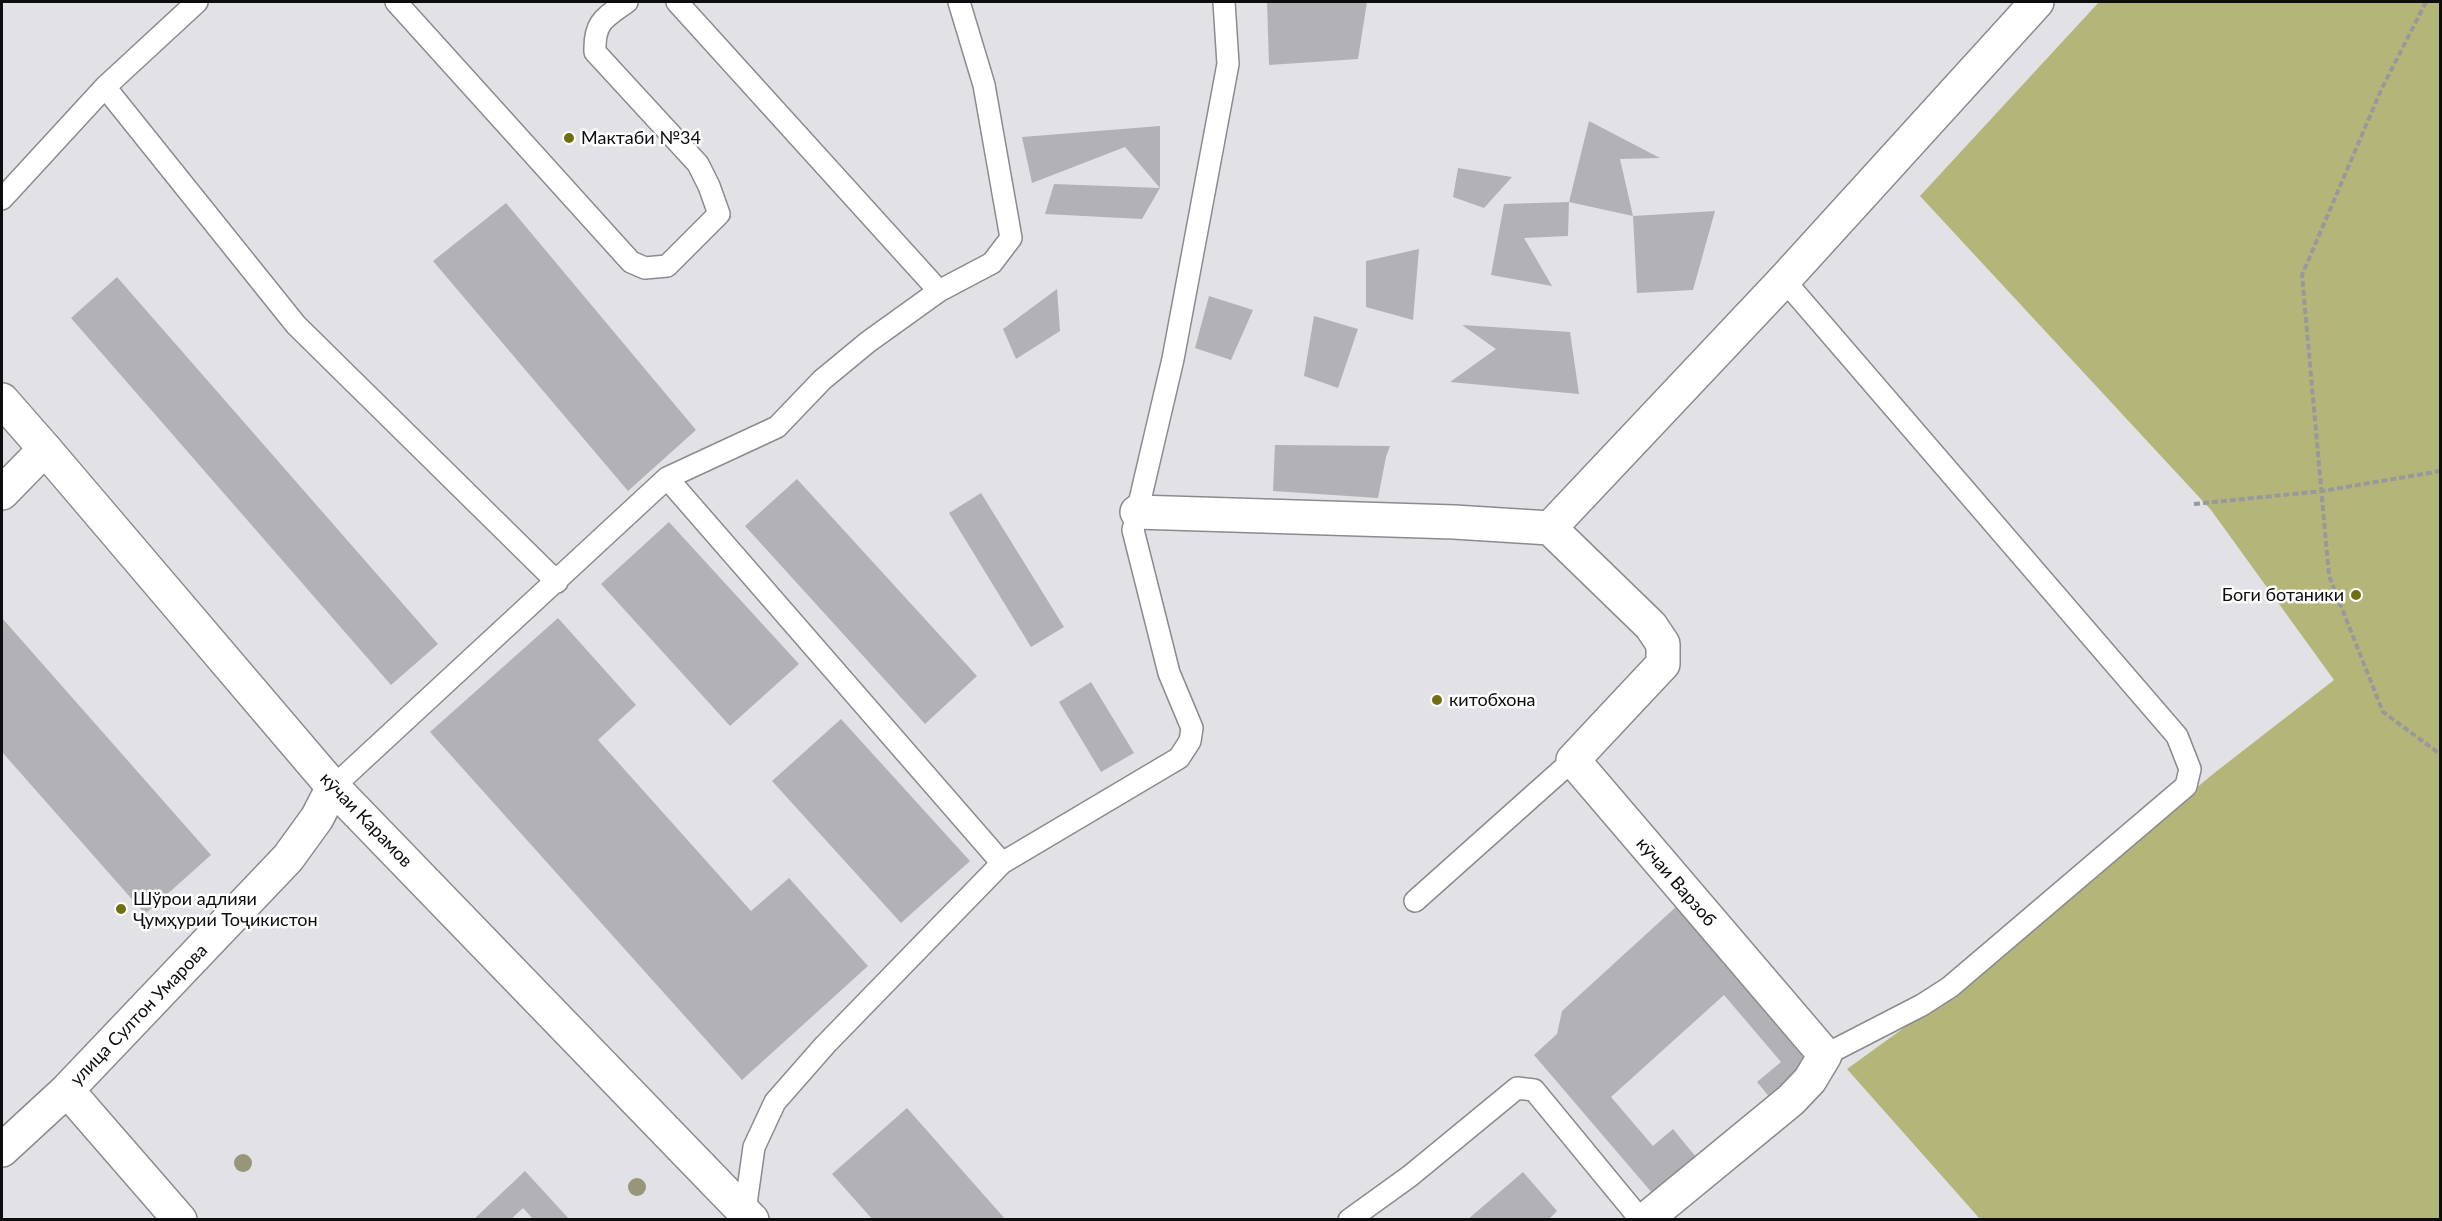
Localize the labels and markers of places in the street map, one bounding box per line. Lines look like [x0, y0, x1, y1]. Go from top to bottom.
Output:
place label: Мактаби №34 [581, 127, 701, 149]
marker: Мактаби №34 [562, 131, 576, 145]
place label: Боги ботаники [2222, 584, 2344, 606]
marker: Боги ботаники [2349, 588, 2363, 602]
place label: китобхона [1449, 689, 1536, 711]
marker: китобхона [1430, 693, 1444, 707]
place label: Шўрои адлияи Ҷумҳурии Тоҷикистон [133, 888, 318, 930]
marker: Шўрои адлияи Ҷумҳурии Тоҷикистон [114, 902, 128, 916]

